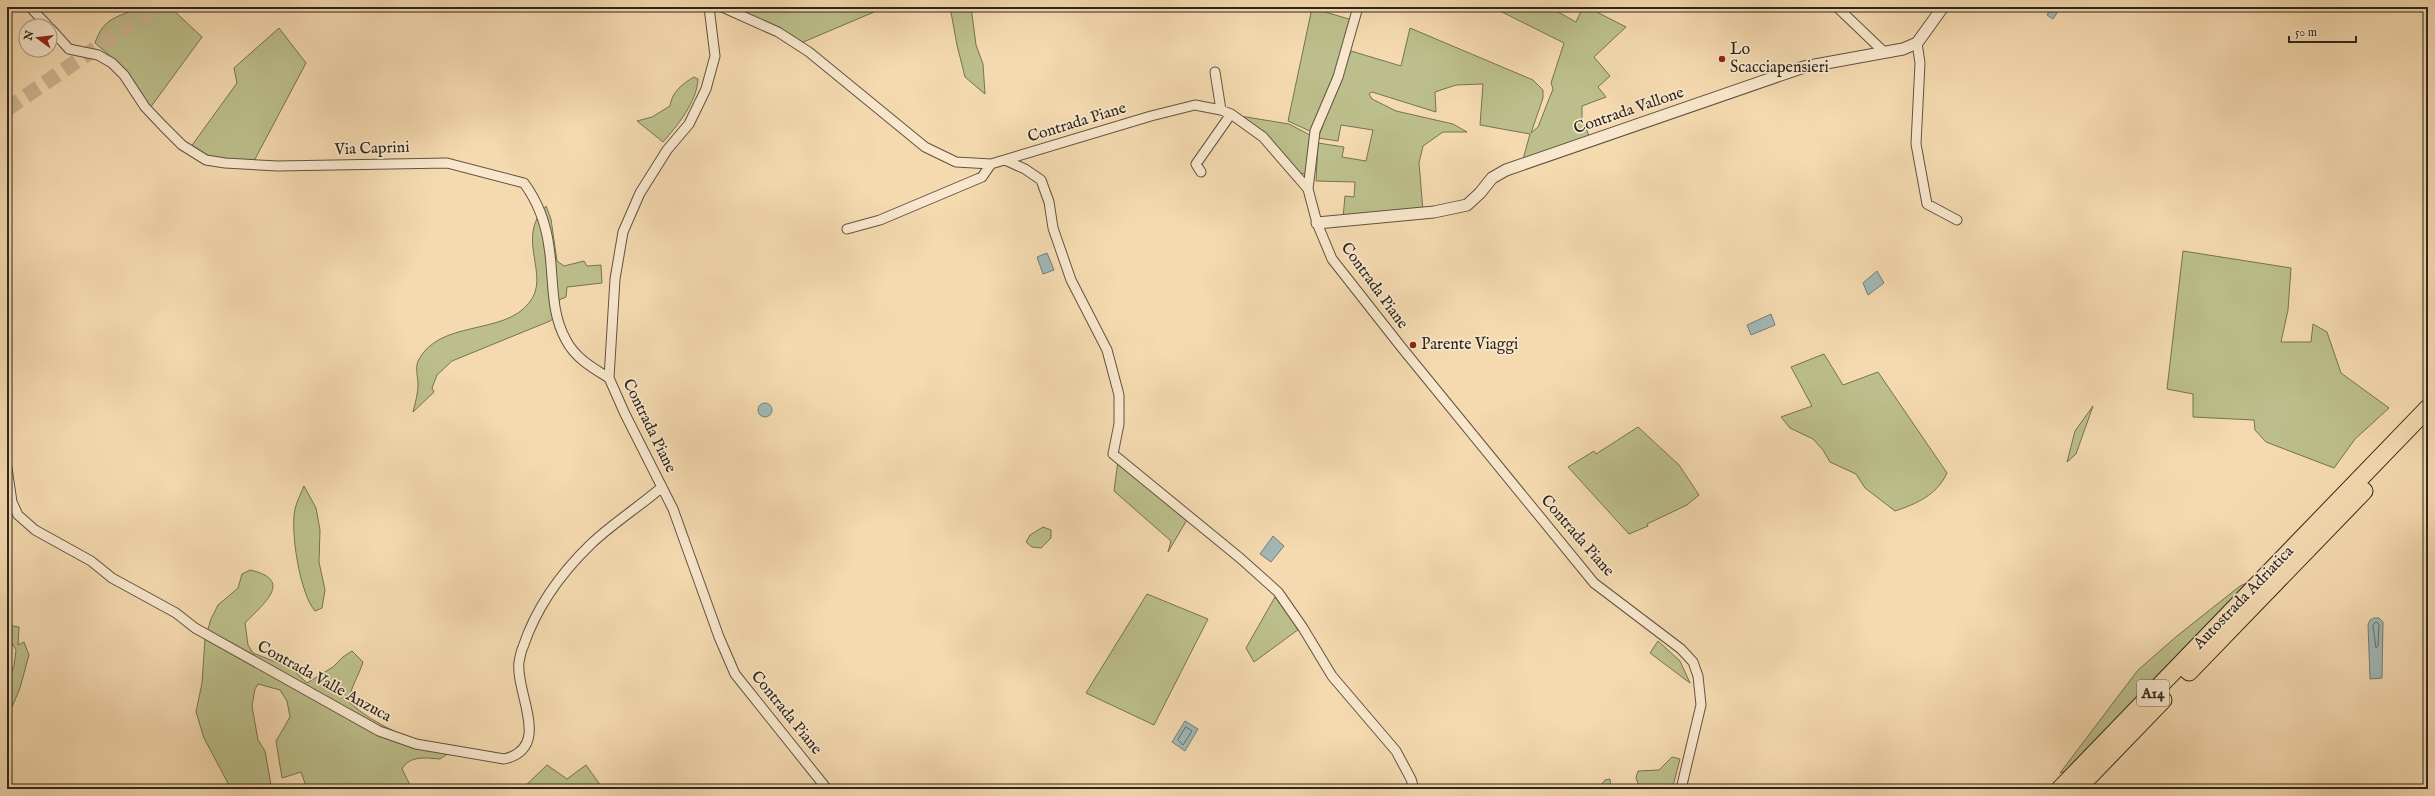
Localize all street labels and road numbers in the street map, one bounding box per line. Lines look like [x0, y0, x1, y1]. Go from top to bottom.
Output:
street label: Contrada Vallone [1571, 83, 1687, 139]
street label: Contrada Piane [1025, 99, 1129, 147]
street label: Via Caprini [333, 138, 410, 160]
street label: Contrada Piane [1336, 239, 1412, 333]
street label: Contrada Piane [618, 376, 680, 476]
street label: Contrada Piane [1536, 491, 1618, 581]
street label: Autostrada Adriatica [2189, 542, 2298, 655]
street label: Contrada Valle Anzuca [253, 637, 395, 727]
street label: Contrada Piane [746, 667, 826, 759]
road number: A14 [2137, 680, 2169, 706]

